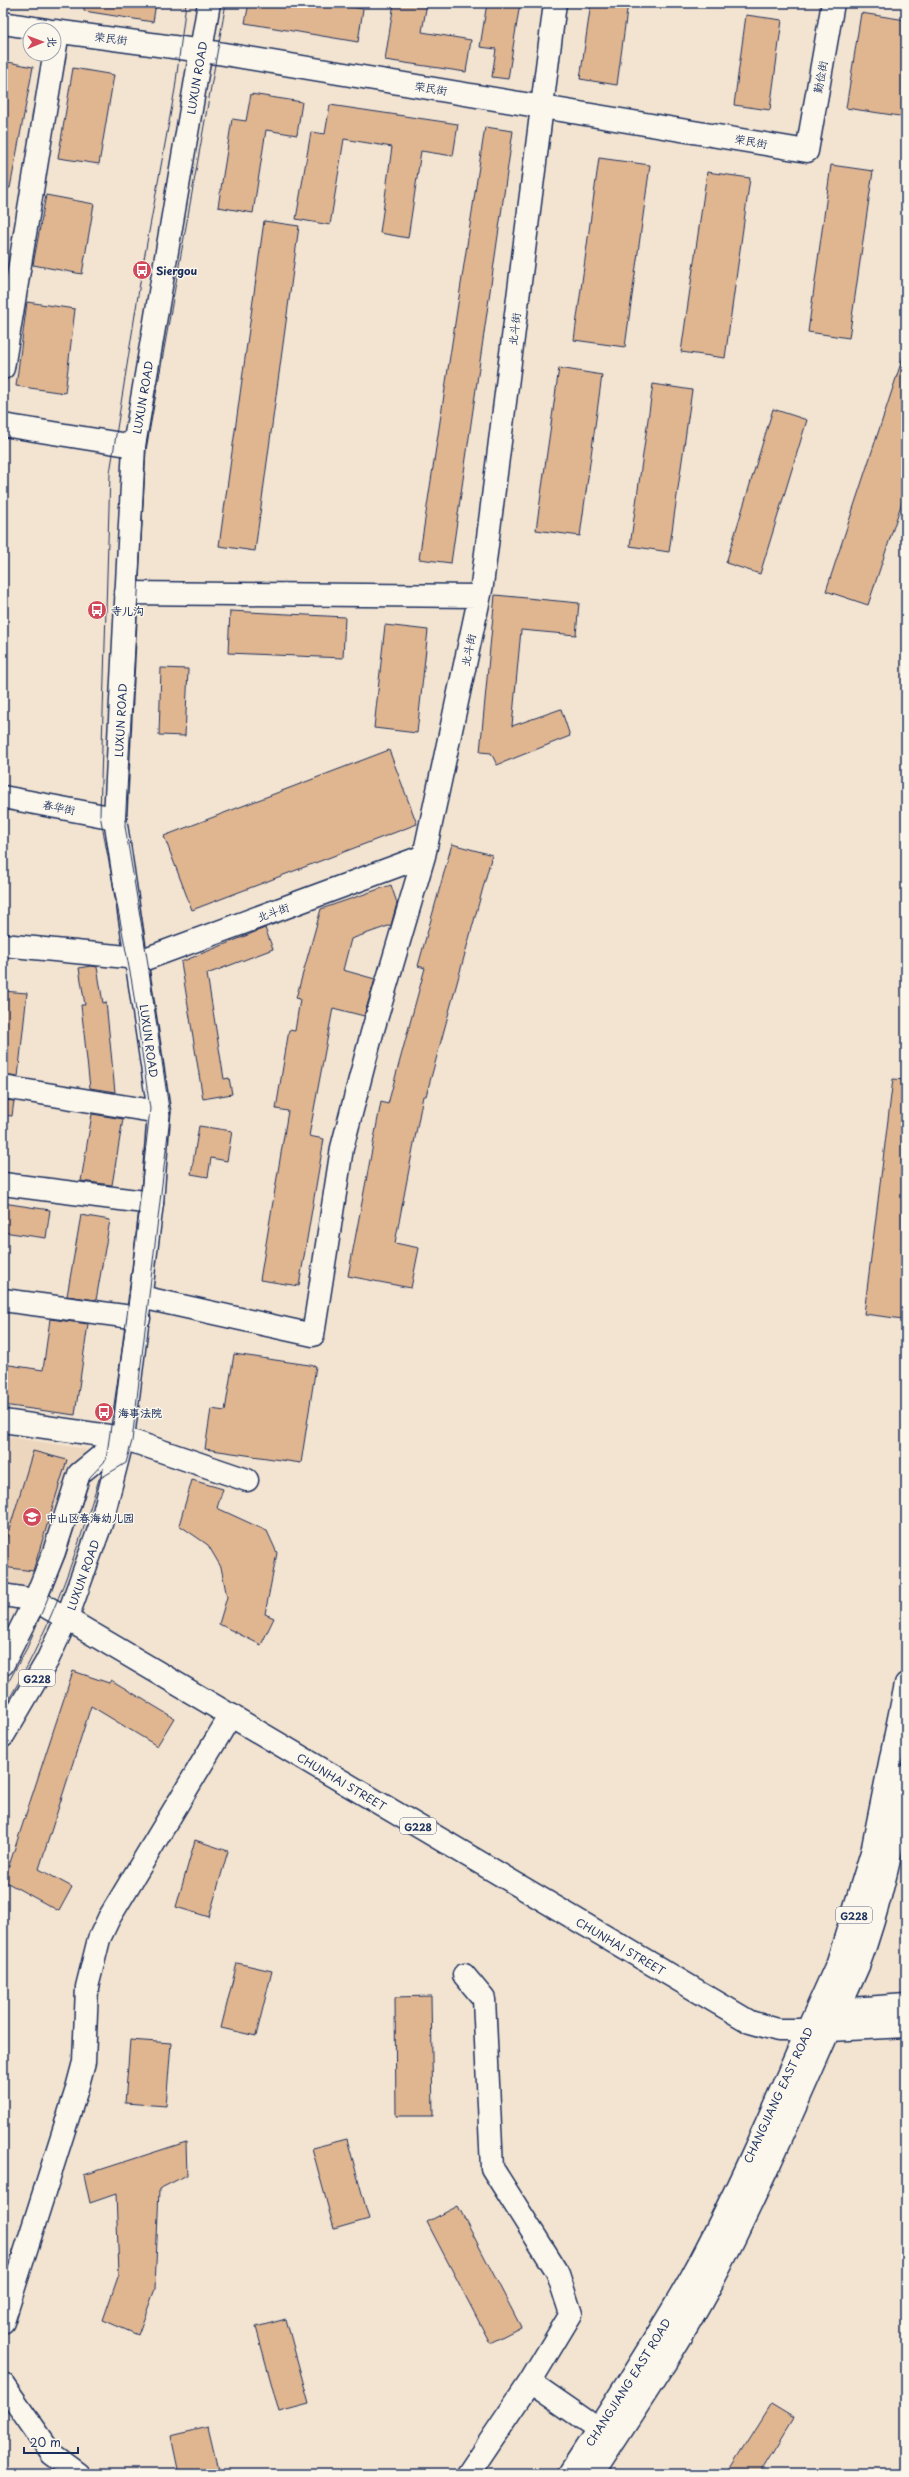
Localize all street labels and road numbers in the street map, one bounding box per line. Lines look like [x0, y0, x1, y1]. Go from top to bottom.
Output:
street label: 荣民街 [94, 28, 129, 49]
street label: LUXUN ROAD [182, 40, 211, 116]
street label: 勤俭街 [809, 58, 831, 95]
street label: 荣民街 [413, 77, 450, 99]
street label: 荣民街 [733, 130, 770, 152]
street label: 北斗街 [504, 311, 525, 346]
street label: LUXUN ROAD [128, 359, 157, 435]
street label: 北斗街 [456, 631, 480, 668]
street label: LUXUN ROAD [110, 683, 130, 758]
street label: 春华街 [41, 796, 78, 819]
street label: 北斗街 [255, 898, 292, 926]
street label: LUXUN ROAD [135, 1003, 163, 1079]
street label: LUXUN ROAD [62, 1537, 103, 1612]
road number: G228 [19, 1670, 55, 1686]
street label: CHUNHAI STREET [294, 1748, 390, 1814]
road number: G228 [400, 1818, 436, 1834]
road number: G228 [836, 1907, 872, 1923]
street label: CHUNHAI STREET [573, 1913, 669, 1979]
street label: CHANGJIANG EAST ROAD [739, 2024, 817, 2166]
street label: CHANGJIANG EAST ROAD [581, 2315, 674, 2449]

